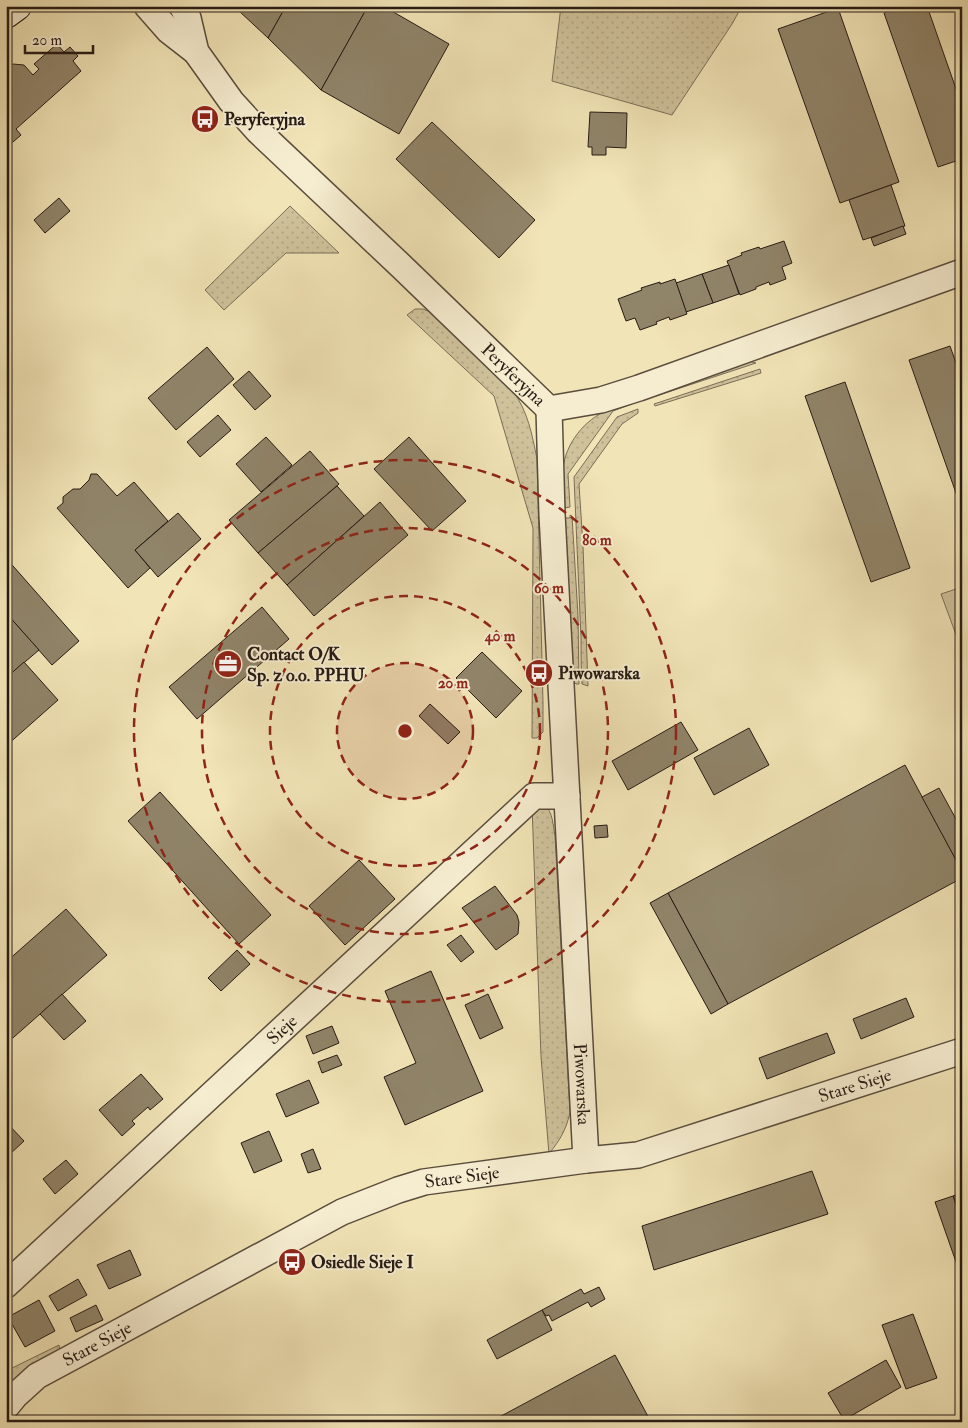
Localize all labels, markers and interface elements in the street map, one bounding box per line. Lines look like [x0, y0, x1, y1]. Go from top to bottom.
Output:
scale bar [25, 22, 92, 54]
text: 20 m [32, 31, 62, 50]
bus stop icon: Peryferyjna [190, 104, 220, 134]
place label: Peryferyjna [224, 108, 306, 131]
street label: Peryferyjna [476, 338, 551, 412]
text: 80 m [582, 531, 612, 550]
text: 60 m [534, 579, 564, 598]
text: 40 m [484, 627, 516, 646]
place label: Contact O/K Sp. z o.o. PPHU [247, 643, 366, 687]
office icon: Contact O/K Sp. z o.o. PPHU [213, 649, 243, 679]
bus stop icon: Piwowarska [524, 658, 554, 688]
place label: Piwowarska [558, 662, 640, 685]
text: 20 m [438, 674, 468, 693]
centre of rings [396, 722, 414, 740]
street label: Sieje [262, 1009, 302, 1049]
street label: Piwowarska [568, 1043, 596, 1126]
street label: Stare Sieje [815, 1063, 895, 1108]
street label: Stare Sieje [423, 1160, 501, 1193]
bus stop icon: Osiedle Sieje I [277, 1247, 307, 1277]
place label: Osiedle Sieje I [311, 1251, 414, 1274]
street label: Stare Sieje [58, 1316, 136, 1372]

